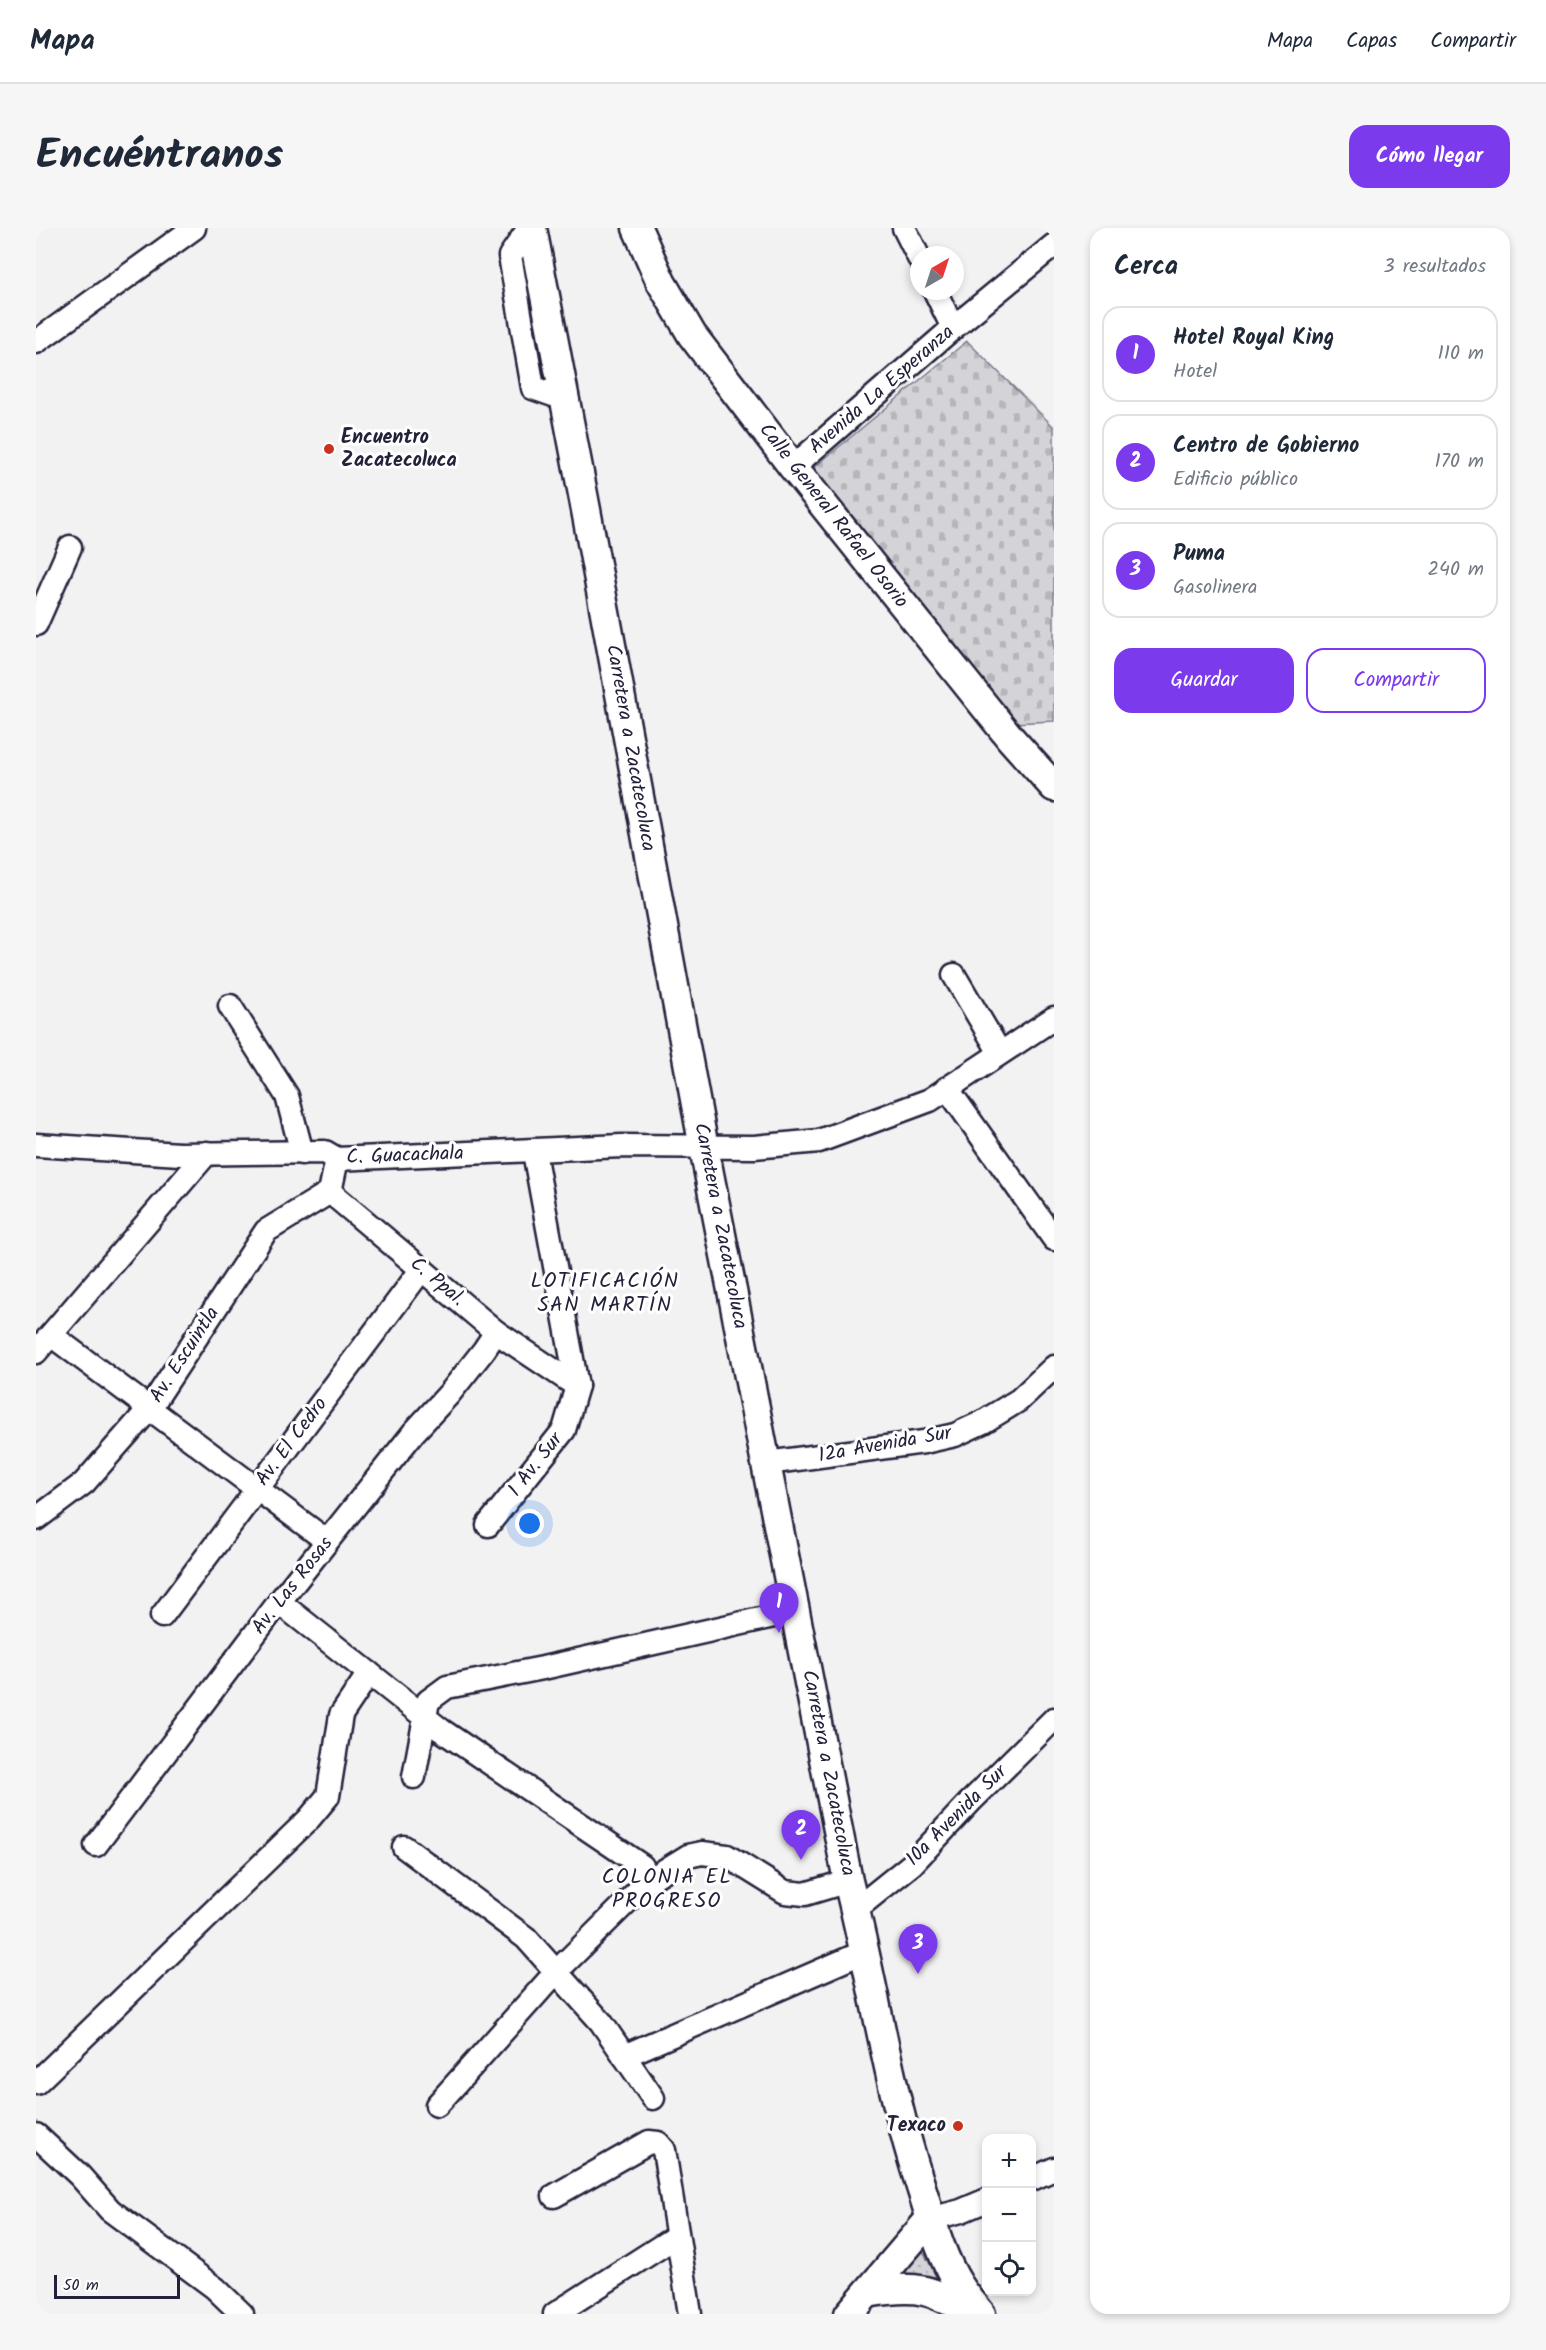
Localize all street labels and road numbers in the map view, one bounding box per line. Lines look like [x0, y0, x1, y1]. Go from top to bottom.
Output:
street label: Avenida La Esperanza [802, 317, 962, 463]
street label: Calle General Rafael Osorio [750, 416, 916, 616]
street label: Carretera a Zacatecoluca [596, 642, 664, 854]
street label: Carretera a Zacatecoluca [684, 1120, 756, 1332]
street label: C. Guacachala [346, 1138, 464, 1174]
street label: C. Ppal. [402, 1249, 472, 1315]
street label: Av. Escuintla [142, 1300, 228, 1410]
street label: Av. El Cedro [248, 1391, 336, 1493]
street label: 12a Avenida Sur [816, 1417, 955, 1472]
street label: 1 Av. Sur [500, 1425, 572, 1504]
street label: Av. Las Rosas [244, 1530, 342, 1642]
street label: Carretera a Zacatecoluca [792, 1667, 864, 1879]
street label: 10a Avenida Sur [899, 1757, 1016, 1874]

